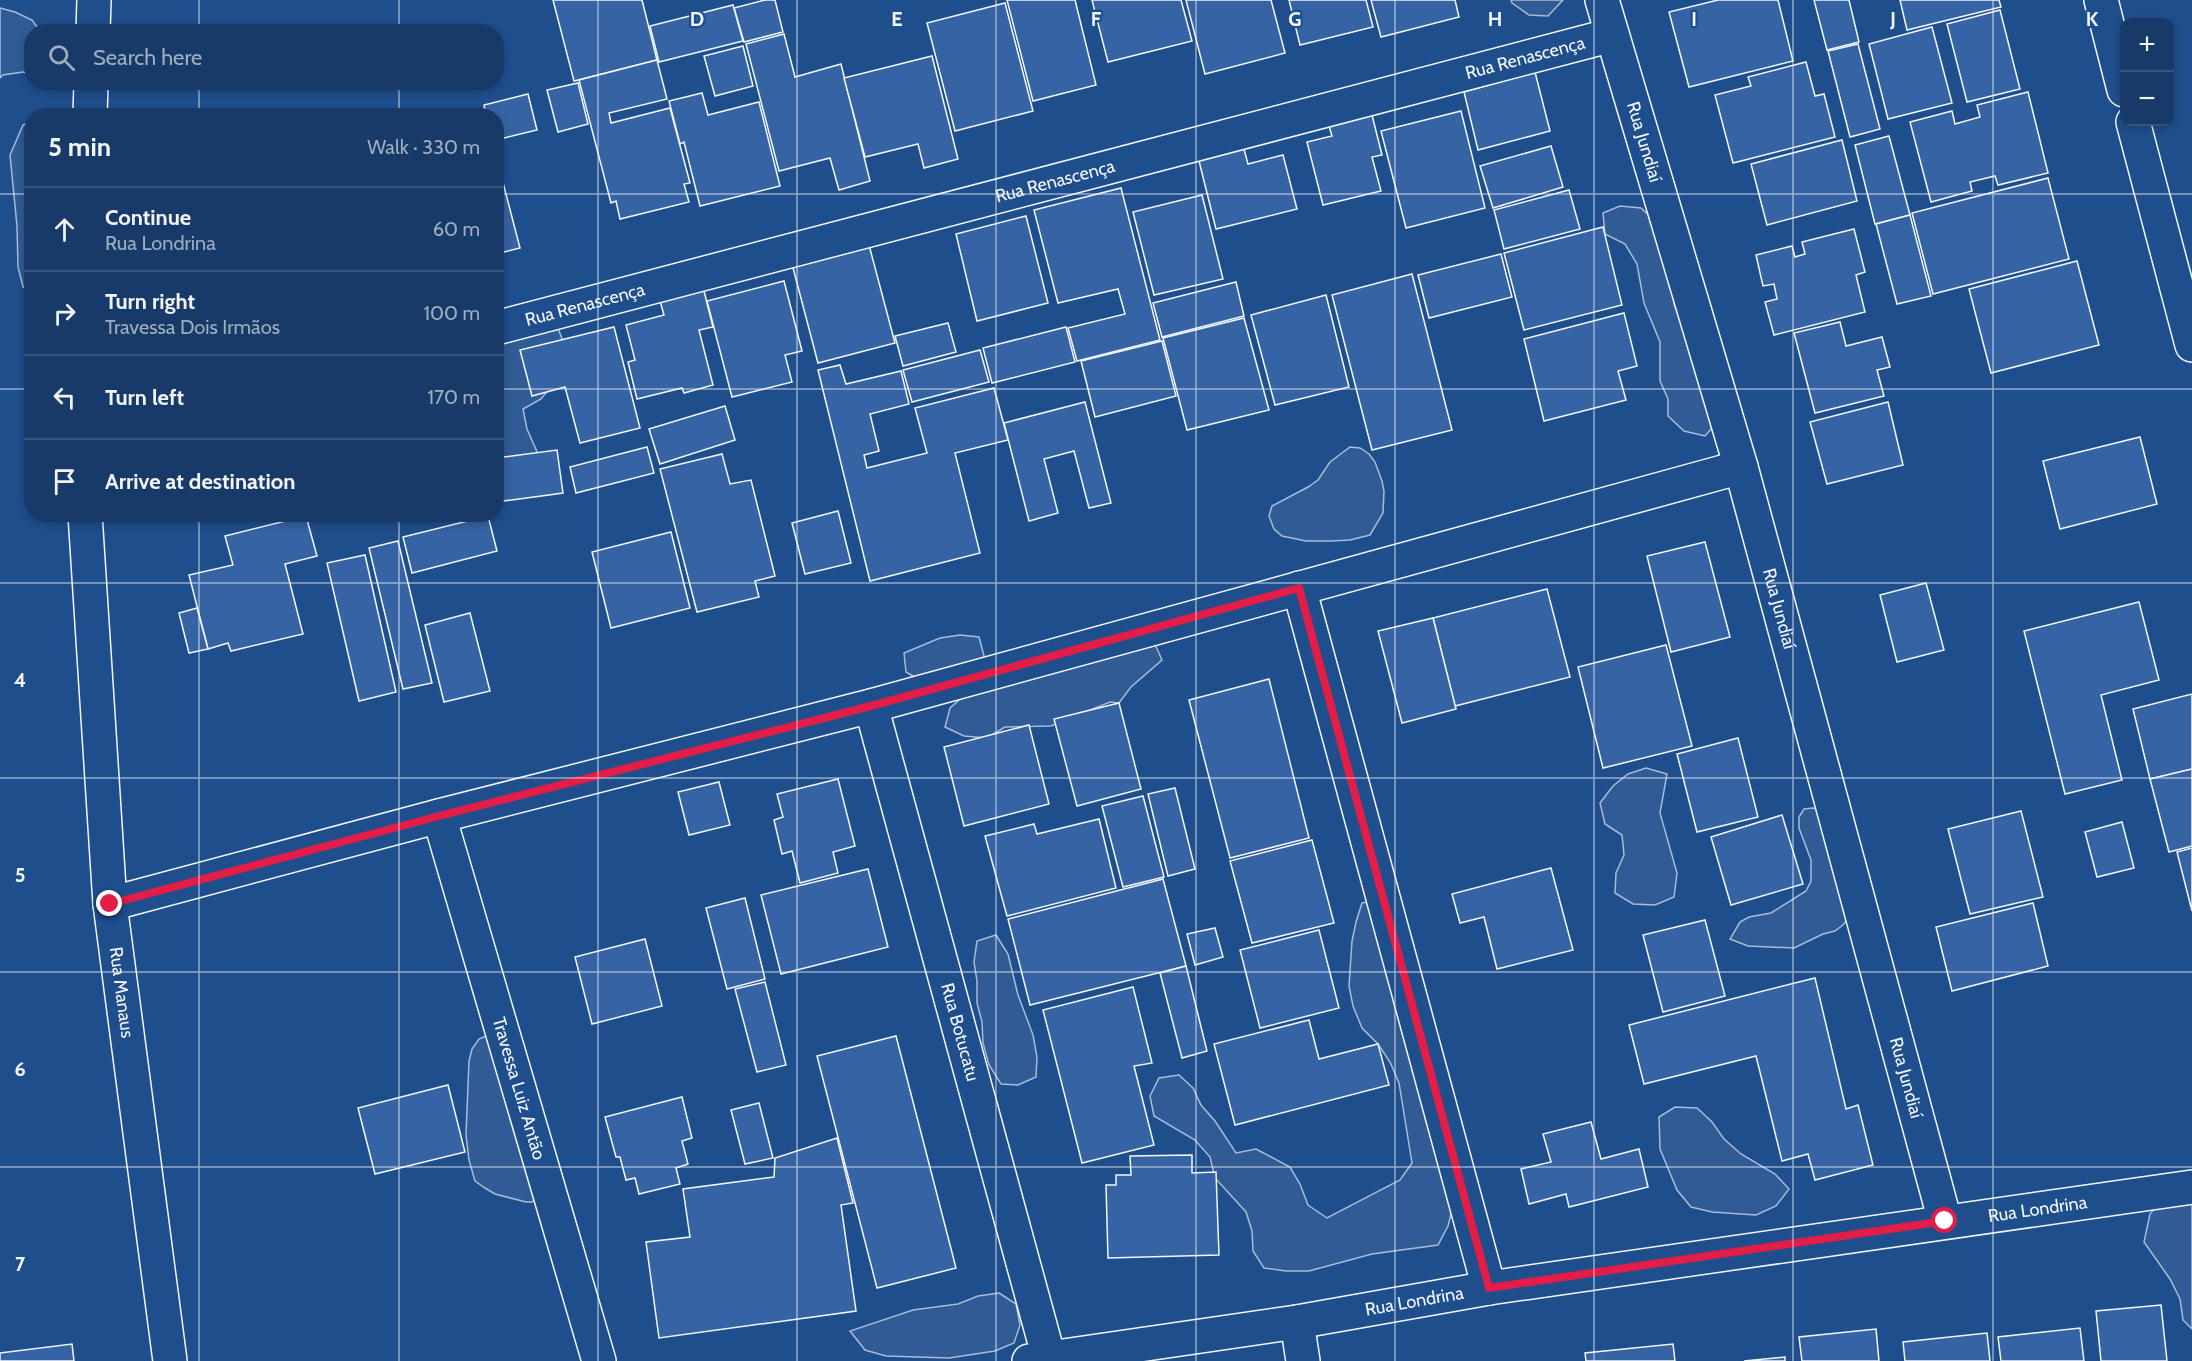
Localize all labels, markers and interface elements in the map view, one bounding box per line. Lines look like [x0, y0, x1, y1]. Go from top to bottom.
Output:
text: D [690, 7, 704, 31]
text: E [891, 7, 903, 31]
text: F [1091, 7, 1102, 31]
text: G [1288, 7, 1302, 31]
text: H [1488, 7, 1502, 31]
text: I [1691, 7, 1697, 31]
text: J [1889, 7, 1896, 31]
text: K [2086, 7, 2099, 31]
map controls [2120, 18, 2174, 126]
button: + [2120, 18, 2174, 72]
search box [24, 24, 504, 90]
street label: Rua Renascença [1463, 31, 1588, 84]
icon: search [45, 41, 78, 74]
text: Search here [93, 44, 202, 71]
button: − [2120, 72, 2174, 126]
street label: Rua Jundiaí [1622, 99, 1667, 185]
text: 5 min [48, 131, 111, 163]
text: Walk · 330 m [367, 135, 480, 159]
street label: Rua Renascença [993, 155, 1118, 207]
text: Continue [105, 204, 191, 231]
icon: ahead [48, 213, 81, 246]
text: 60 m [433, 217, 480, 241]
text: Rua Londrina [105, 231, 216, 255]
street label: Rua Renascença [523, 278, 648, 331]
text: Turn right [105, 288, 195, 315]
icon: right [48, 297, 81, 330]
text: 100 m [424, 301, 480, 325]
text: Travessa Dois Irmãos [105, 315, 280, 339]
icon: left [48, 381, 81, 414]
text: Turn left [105, 384, 184, 411]
text: 170 m [428, 385, 480, 409]
icon: arrive [48, 465, 81, 498]
text: Arrive at destination [105, 468, 295, 495]
street label: Rua Jundiaí [1758, 566, 1801, 652]
text: 4 [14, 668, 26, 692]
text: 5 [15, 863, 25, 887]
route end [96, 890, 122, 916]
street label: Rua Manaus [105, 946, 138, 1039]
street label: Rua Botucatu [936, 980, 984, 1084]
street label: Travessa Luiz Antão [488, 1014, 550, 1163]
street label: Rua Jundiaí [1885, 1035, 1928, 1121]
text: 6 [14, 1057, 26, 1081]
street label: Rua Londrina [1987, 1191, 2089, 1227]
route start [1931, 1207, 1957, 1233]
text: 7 [15, 1252, 26, 1276]
street label: Rua Londrina [1363, 1282, 1466, 1321]

